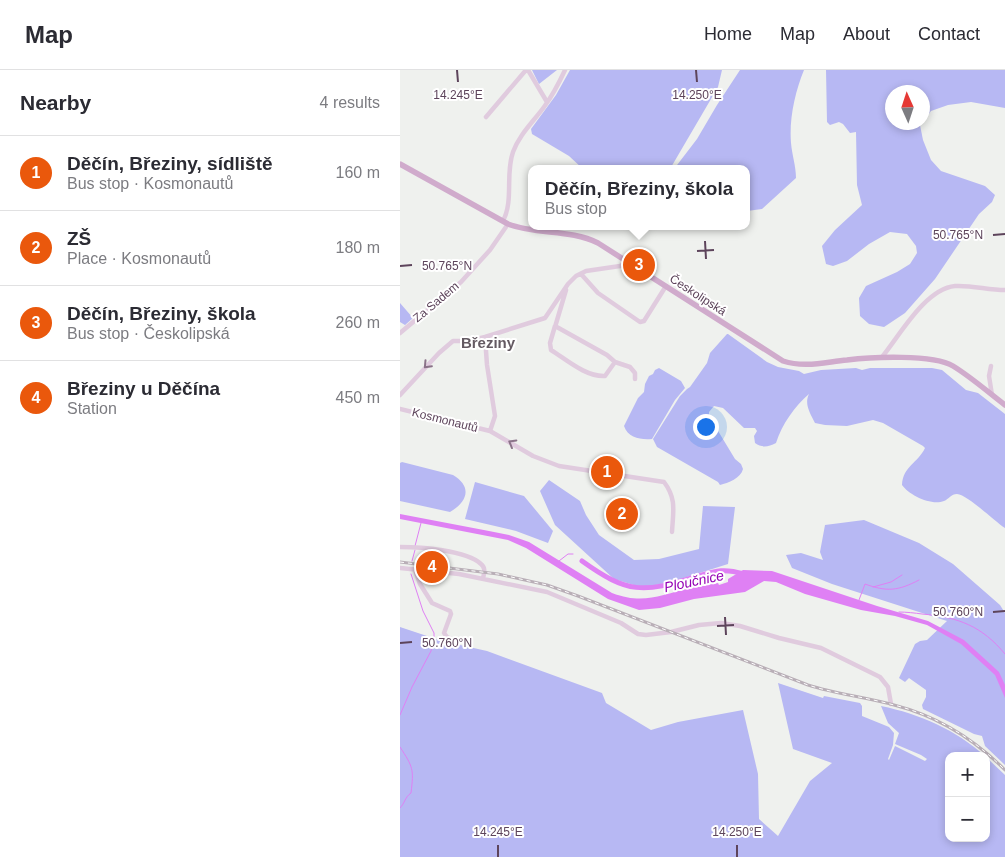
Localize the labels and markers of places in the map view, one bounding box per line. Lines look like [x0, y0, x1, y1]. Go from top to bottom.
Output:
pin: 3 [623, 246, 655, 284]
pin: 1 [591, 453, 623, 491]
pin: 2 [606, 495, 638, 533]
pin: 4 [416, 548, 448, 586]

